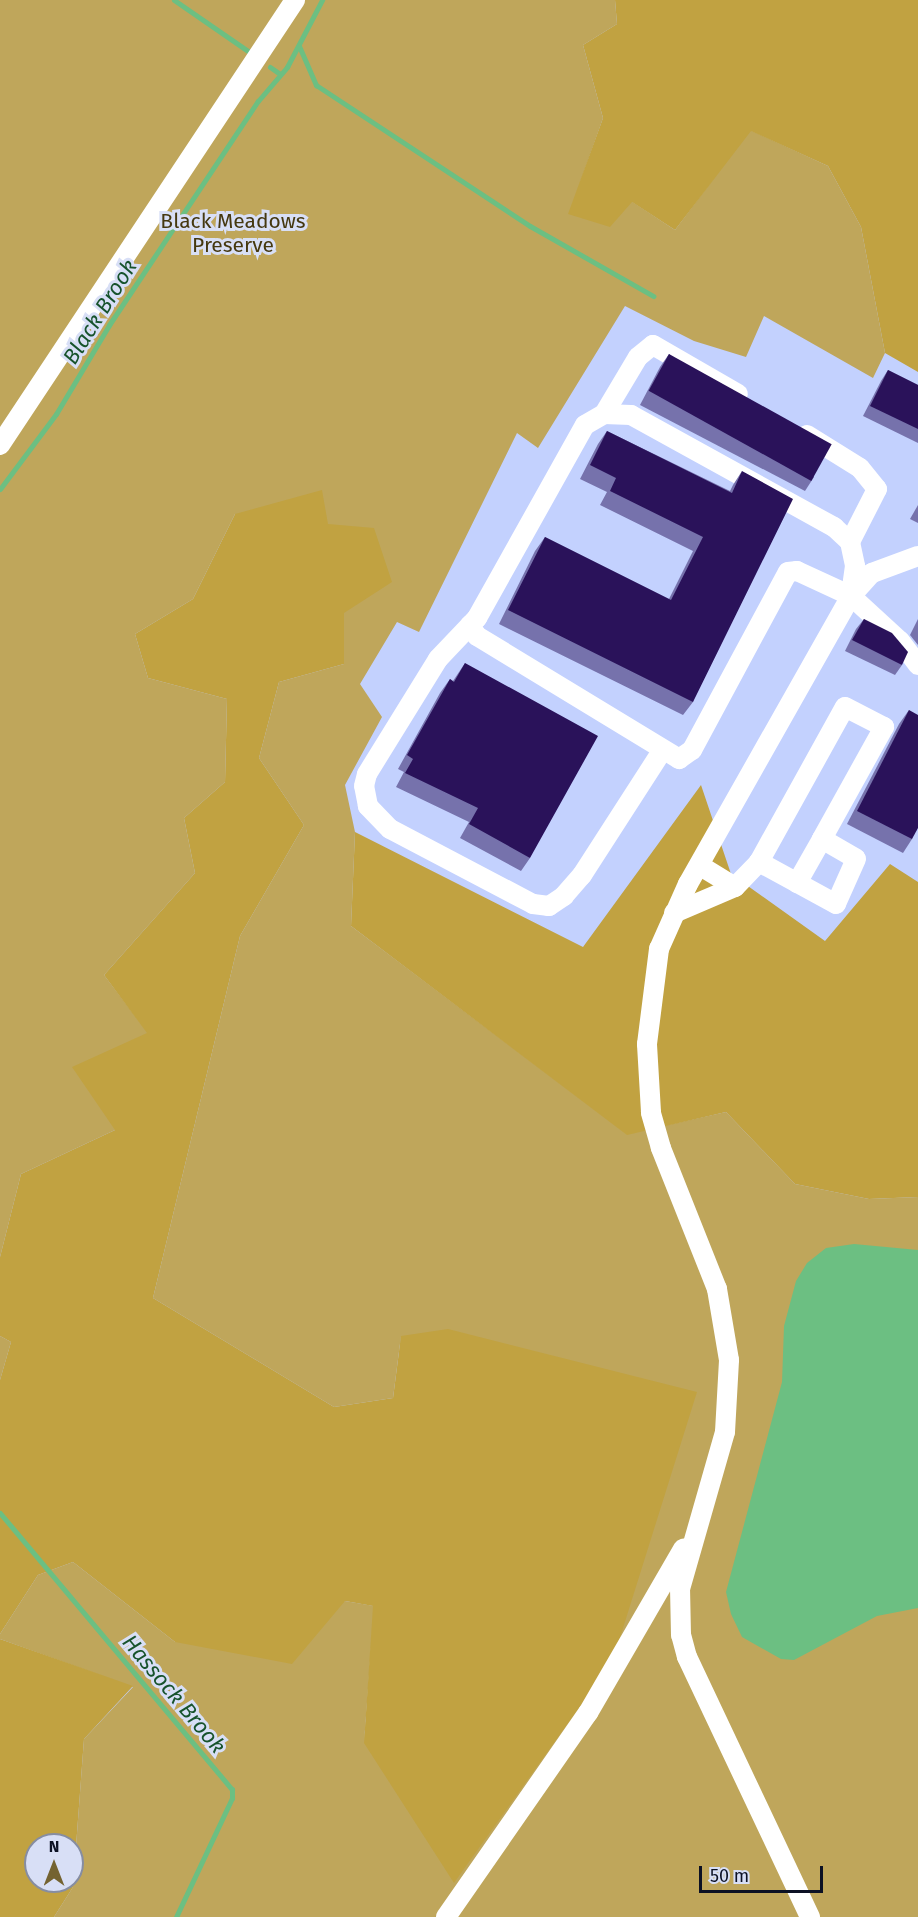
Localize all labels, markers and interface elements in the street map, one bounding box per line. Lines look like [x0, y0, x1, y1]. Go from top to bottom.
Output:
park label: Black Meadows Preserve [160, 208, 306, 258]
water label: Black Brook [57, 255, 143, 369]
water label: Hassock Brook [117, 1629, 231, 1759]
north arrow [24, 1833, 84, 1893]
text: N [49, 1837, 59, 1856]
scale bar [702, 1854, 826, 1892]
text: 50 m [710, 1865, 749, 1887]

